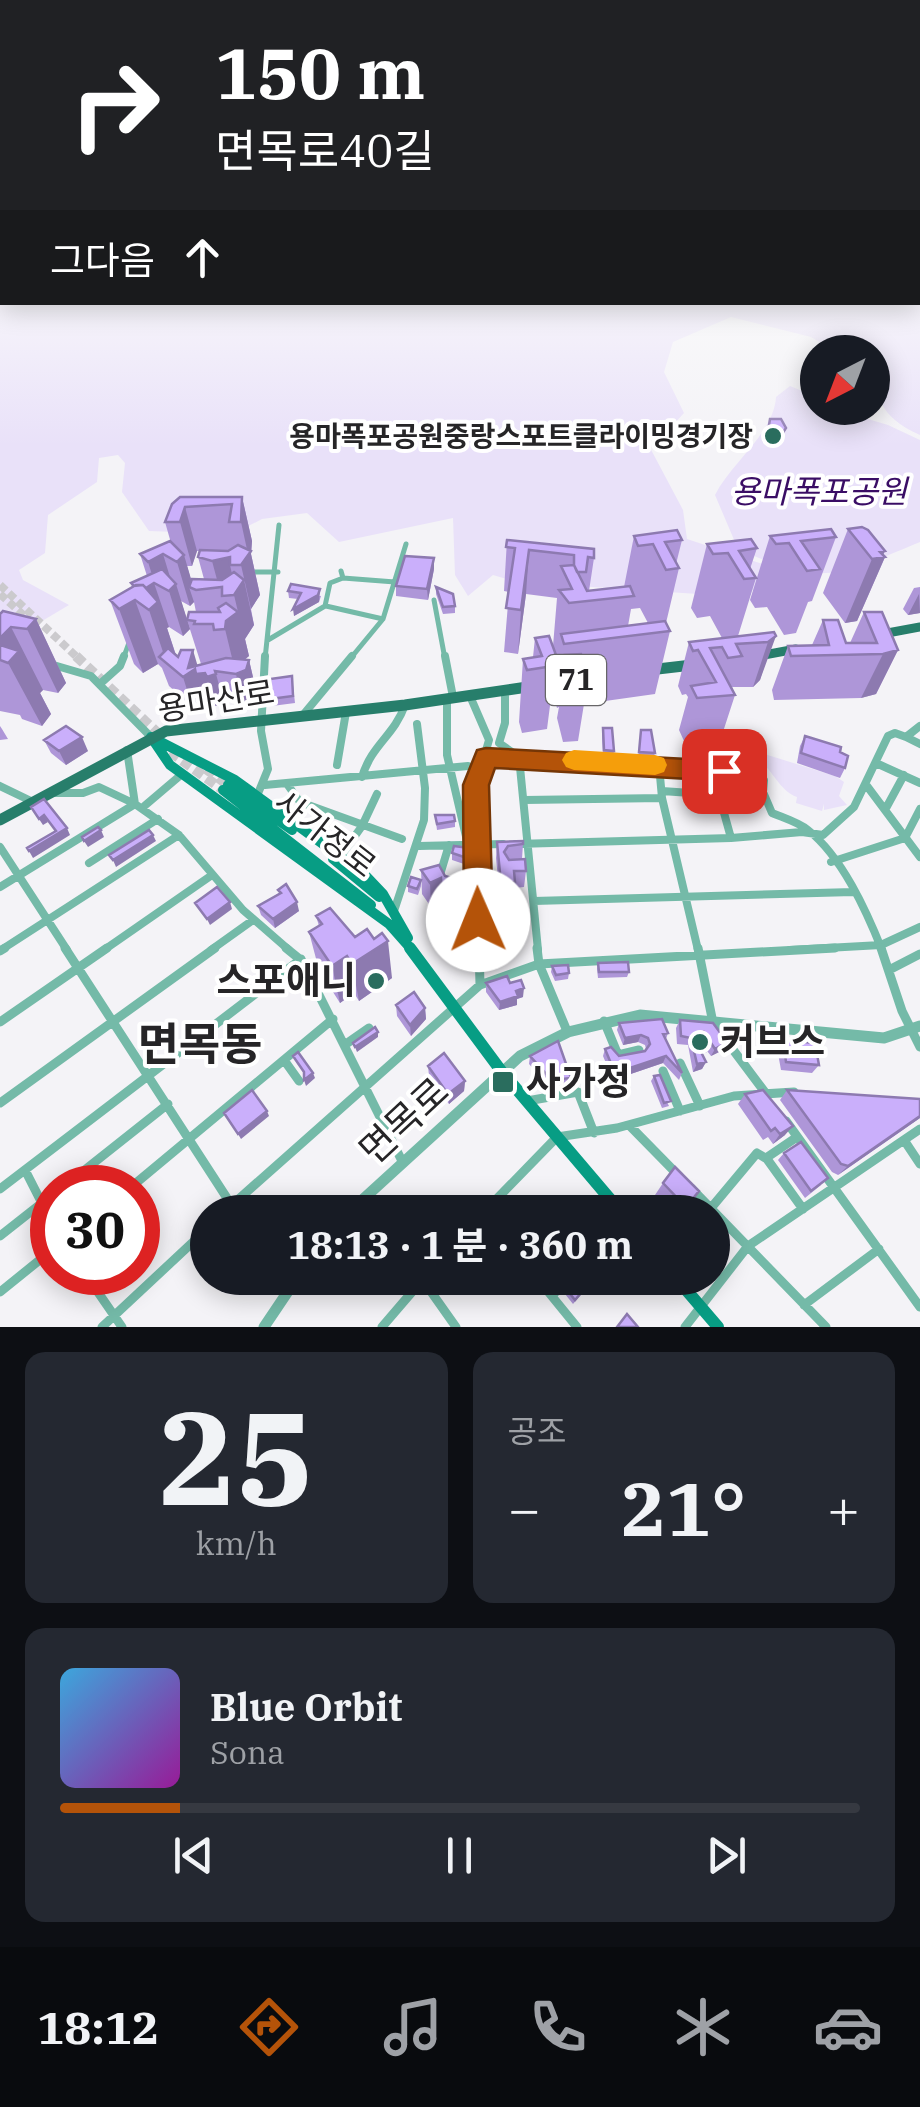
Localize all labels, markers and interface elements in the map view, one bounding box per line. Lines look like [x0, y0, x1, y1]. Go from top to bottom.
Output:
text: 150 m [215, 27, 425, 118]
icon: right [50, 40, 180, 170]
text: 면목로40길 [215, 121, 435, 179]
icon: ahead [175, 230, 230, 285]
text: 그다음 [50, 235, 155, 284]
north arrow [800, 335, 890, 425]
map controls [800, 335, 890, 425]
place label: 용마폭포공원중랑스포트클라이밍경기장 [289, 417, 753, 454]
marker: 용마폭포공원중랑스포트클라이밍경기장 [762, 425, 784, 447]
park label: 용마폭포공원 [731, 470, 910, 512]
road number: 71 [546, 655, 606, 705]
street label: 용마산로 [154, 670, 277, 730]
pin [682, 729, 767, 814]
icon: arrive [697, 744, 752, 799]
street label: 사가정로 [266, 780, 385, 886]
position arrow [426, 868, 530, 972]
place label: 스포애니 [216, 955, 356, 1004]
marker: 스포애니 [365, 970, 387, 992]
district label: 면목동 [138, 1014, 262, 1072]
place label: 커브스 [720, 1016, 825, 1065]
marker: 커브스 [689, 1031, 711, 1053]
place label: 사가정 [526, 1056, 631, 1105]
street label: 면목로 [348, 1066, 458, 1174]
marker: 사가정 [490, 1069, 516, 1095]
speed limit sign: 30 [30, 1165, 160, 1295]
text: 18:13 · 1 분 · 360 m [287, 1220, 633, 1269]
text: 25 [158, 1372, 314, 1541]
text: 공조 [508, 1410, 566, 1452]
text: 21° [621, 1459, 746, 1557]
text: − [508, 1473, 541, 1544]
text: + [827, 1473, 860, 1544]
text: km/h [196, 1522, 277, 1564]
text: Blue Orbit [210, 1682, 402, 1731]
text: Sona [210, 1731, 285, 1773]
icon: previous [166, 1828, 221, 1883]
icon: pause [432, 1828, 487, 1883]
icon: next [699, 1828, 754, 1883]
icon: directions [234, 1992, 304, 2062]
icon: music [378, 1992, 448, 2062]
icon: phone [523, 1992, 593, 2062]
icon: climate [668, 1992, 738, 2062]
icon: car [813, 1992, 883, 2062]
text: 18:12 [37, 1998, 159, 2056]

